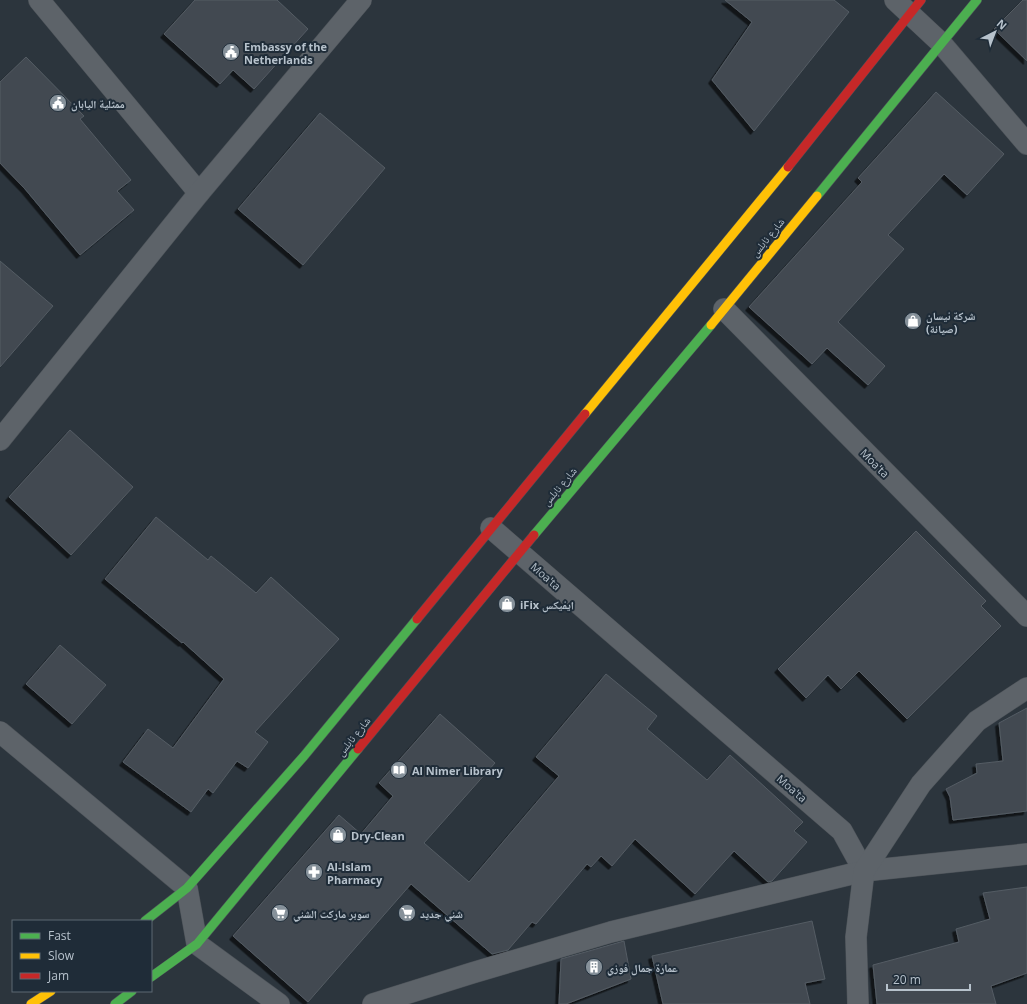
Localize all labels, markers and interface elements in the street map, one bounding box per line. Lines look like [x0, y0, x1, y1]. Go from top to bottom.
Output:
north arrow [975, 12, 1015, 52]
text: N [994, 16, 1010, 33]
place label: Embassy of the Netherlands [244, 39, 328, 67]
public building icon: Embassy of the Netherlands [221, 42, 241, 62]
public building icon: ممثلية اليابان [48, 93, 68, 113]
place label: ممثلية اليابان [71, 96, 125, 112]
street label: شارع نابلس [747, 214, 787, 260]
place label: شركة نيسان (صيانة) [926, 308, 976, 336]
shop icon: شركة نيسان (صيانة) [903, 311, 923, 331]
street label: Moa'ta [857, 445, 893, 481]
street label: شارع نابلس [538, 463, 580, 509]
street label: Moa'ta [528, 559, 564, 593]
shop icon: iFix ايفيكس [497, 594, 517, 614]
place label: iFix ايفيكس [520, 597, 574, 613]
street label: شارع نابلس [333, 713, 373, 759]
library icon: Al Nimer Library [389, 760, 409, 780]
place label: Al Nimer Library [412, 763, 503, 778]
street label: Moa'ta [774, 771, 810, 805]
shop icon: Dry-Clean [328, 825, 348, 845]
place label: Dry-Clean [351, 828, 405, 843]
place label: Al-Islam Pharmacy [327, 859, 383, 887]
pharmacy icon: Al-Islam Pharmacy [304, 862, 324, 882]
supermarket icon: سوبر ماركت الشني [270, 903, 290, 923]
supermarket icon: شني جديد [397, 903, 417, 923]
place label: سوبر ماركت الشني [293, 906, 370, 922]
place label: شني جديد [420, 906, 463, 922]
legend [12, 920, 152, 992]
text: Fast [48, 927, 71, 944]
text: Slow [48, 947, 75, 964]
building icon: عمارة جمال فوزي [584, 957, 604, 977]
place label: عمارة جمال فوزي [607, 960, 678, 976]
scale bar [887, 966, 970, 992]
text: Jam [47, 967, 69, 984]
text: 20 m [893, 971, 921, 988]

